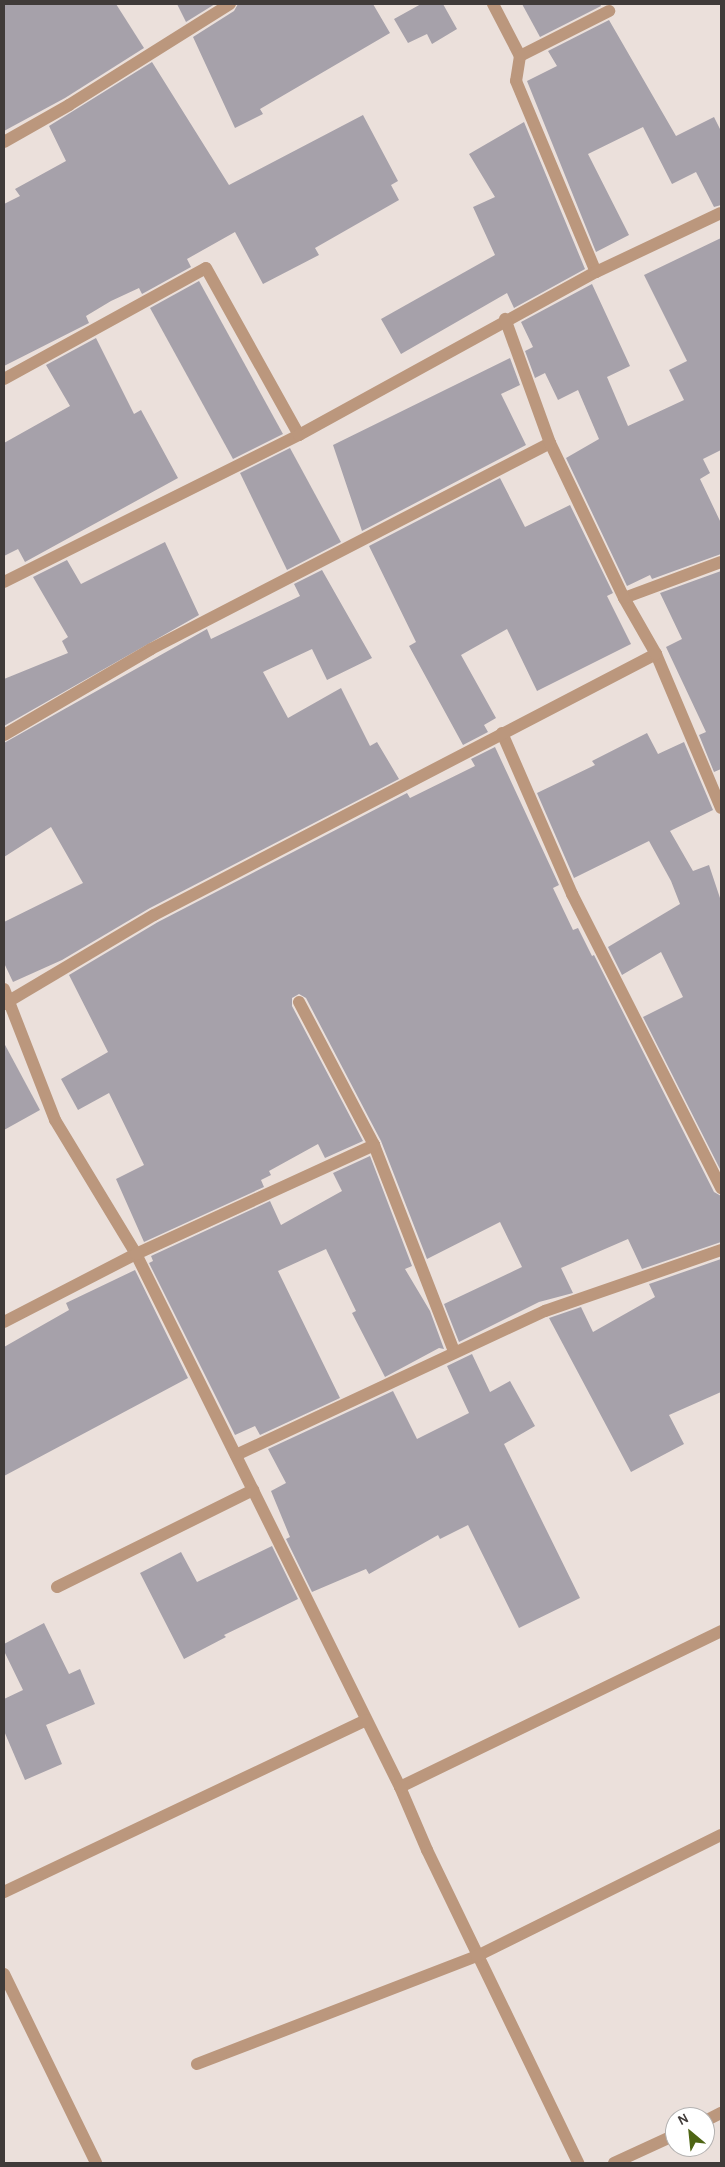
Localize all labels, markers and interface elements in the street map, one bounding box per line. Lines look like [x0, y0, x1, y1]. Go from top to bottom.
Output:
north arrow [665, 2107, 715, 2157]
text: N [675, 2109, 692, 2129]

